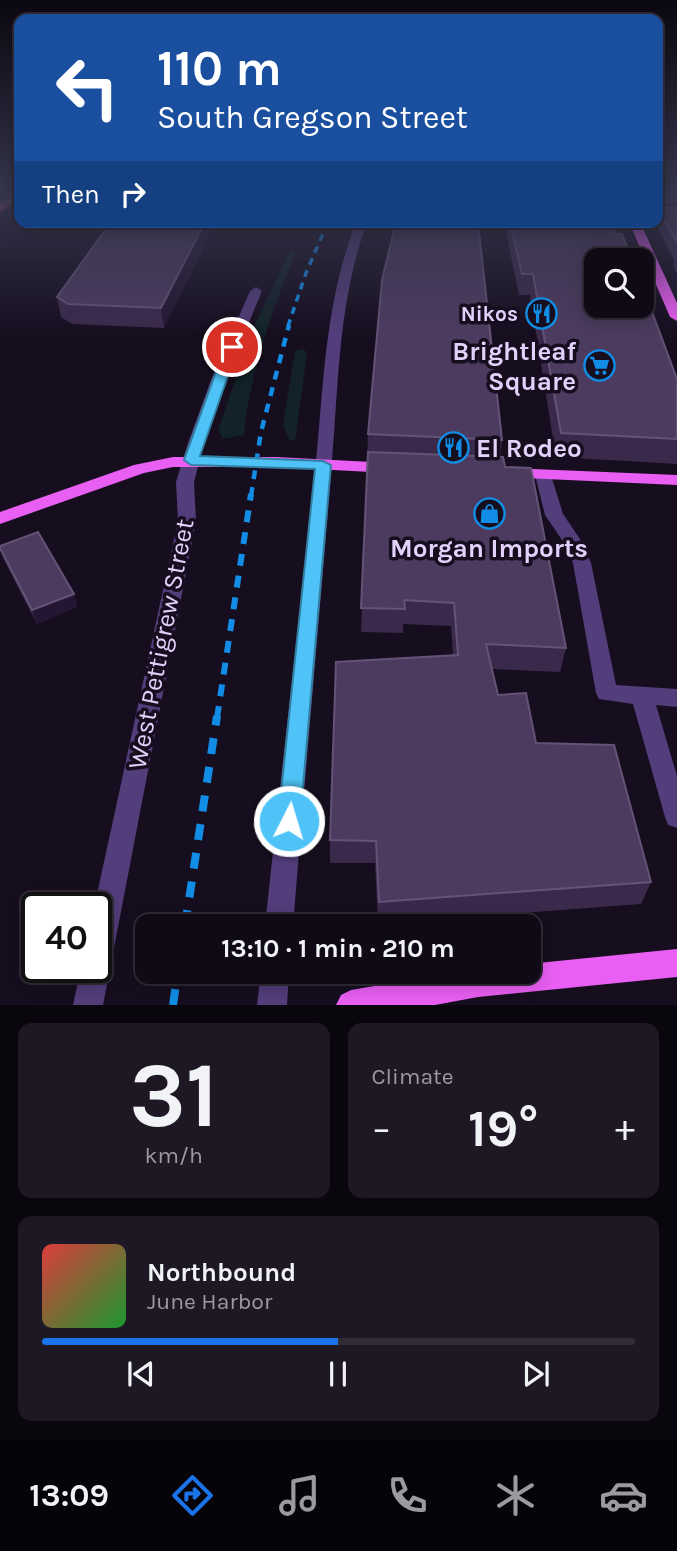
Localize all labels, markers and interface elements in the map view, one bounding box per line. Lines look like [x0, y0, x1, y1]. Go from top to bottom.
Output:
text: 110 m [157, 40, 282, 97]
icon: left [42, 42, 133, 133]
text: South Gregson Street [157, 99, 468, 136]
icon: right [114, 175, 152, 213]
text: Then [42, 179, 100, 210]
map controls [584, 248, 654, 318]
button: search [584, 248, 654, 318]
restaurant icon: Nikos [524, 297, 558, 331]
place label: Nikos [461, 302, 518, 326]
pin [202, 317, 262, 377]
icon: arrive [213, 328, 251, 366]
place label: Brightleaf Square [452, 336, 576, 397]
supermarket icon: Brightleaf Square [582, 349, 616, 383]
restaurant icon: El Rodeo [436, 431, 470, 465]
place label: El Rodeo [476, 433, 582, 464]
shop icon: Morgan Imports [472, 496, 506, 530]
street label: West Pettigrew Street [122, 516, 201, 772]
place label: Morgan Imports [390, 533, 588, 564]
position arrow [252, 784, 326, 858]
speed limit sign: 40 [21, 892, 112, 983]
text: 13:10 · 1 min · 210 m [221, 933, 455, 964]
text: 31 [129, 1043, 218, 1149]
text: Climate [372, 1063, 454, 1090]
text: 19° [468, 1098, 538, 1159]
text: − [372, 1106, 391, 1151]
text: + [615, 1106, 635, 1151]
text: km/h [145, 1142, 203, 1169]
text: Northbound [147, 1257, 296, 1288]
text: June Harbor [147, 1288, 272, 1315]
icon: previous [122, 1355, 160, 1393]
icon: pause [319, 1355, 357, 1393]
icon: next [517, 1355, 555, 1393]
icon: directions [168, 1471, 217, 1520]
icon: music [275, 1471, 324, 1520]
icon: phone [383, 1471, 432, 1520]
icon: climate [491, 1471, 540, 1520]
icon: car [599, 1471, 648, 1520]
text: 13:09 [29, 1477, 109, 1514]

